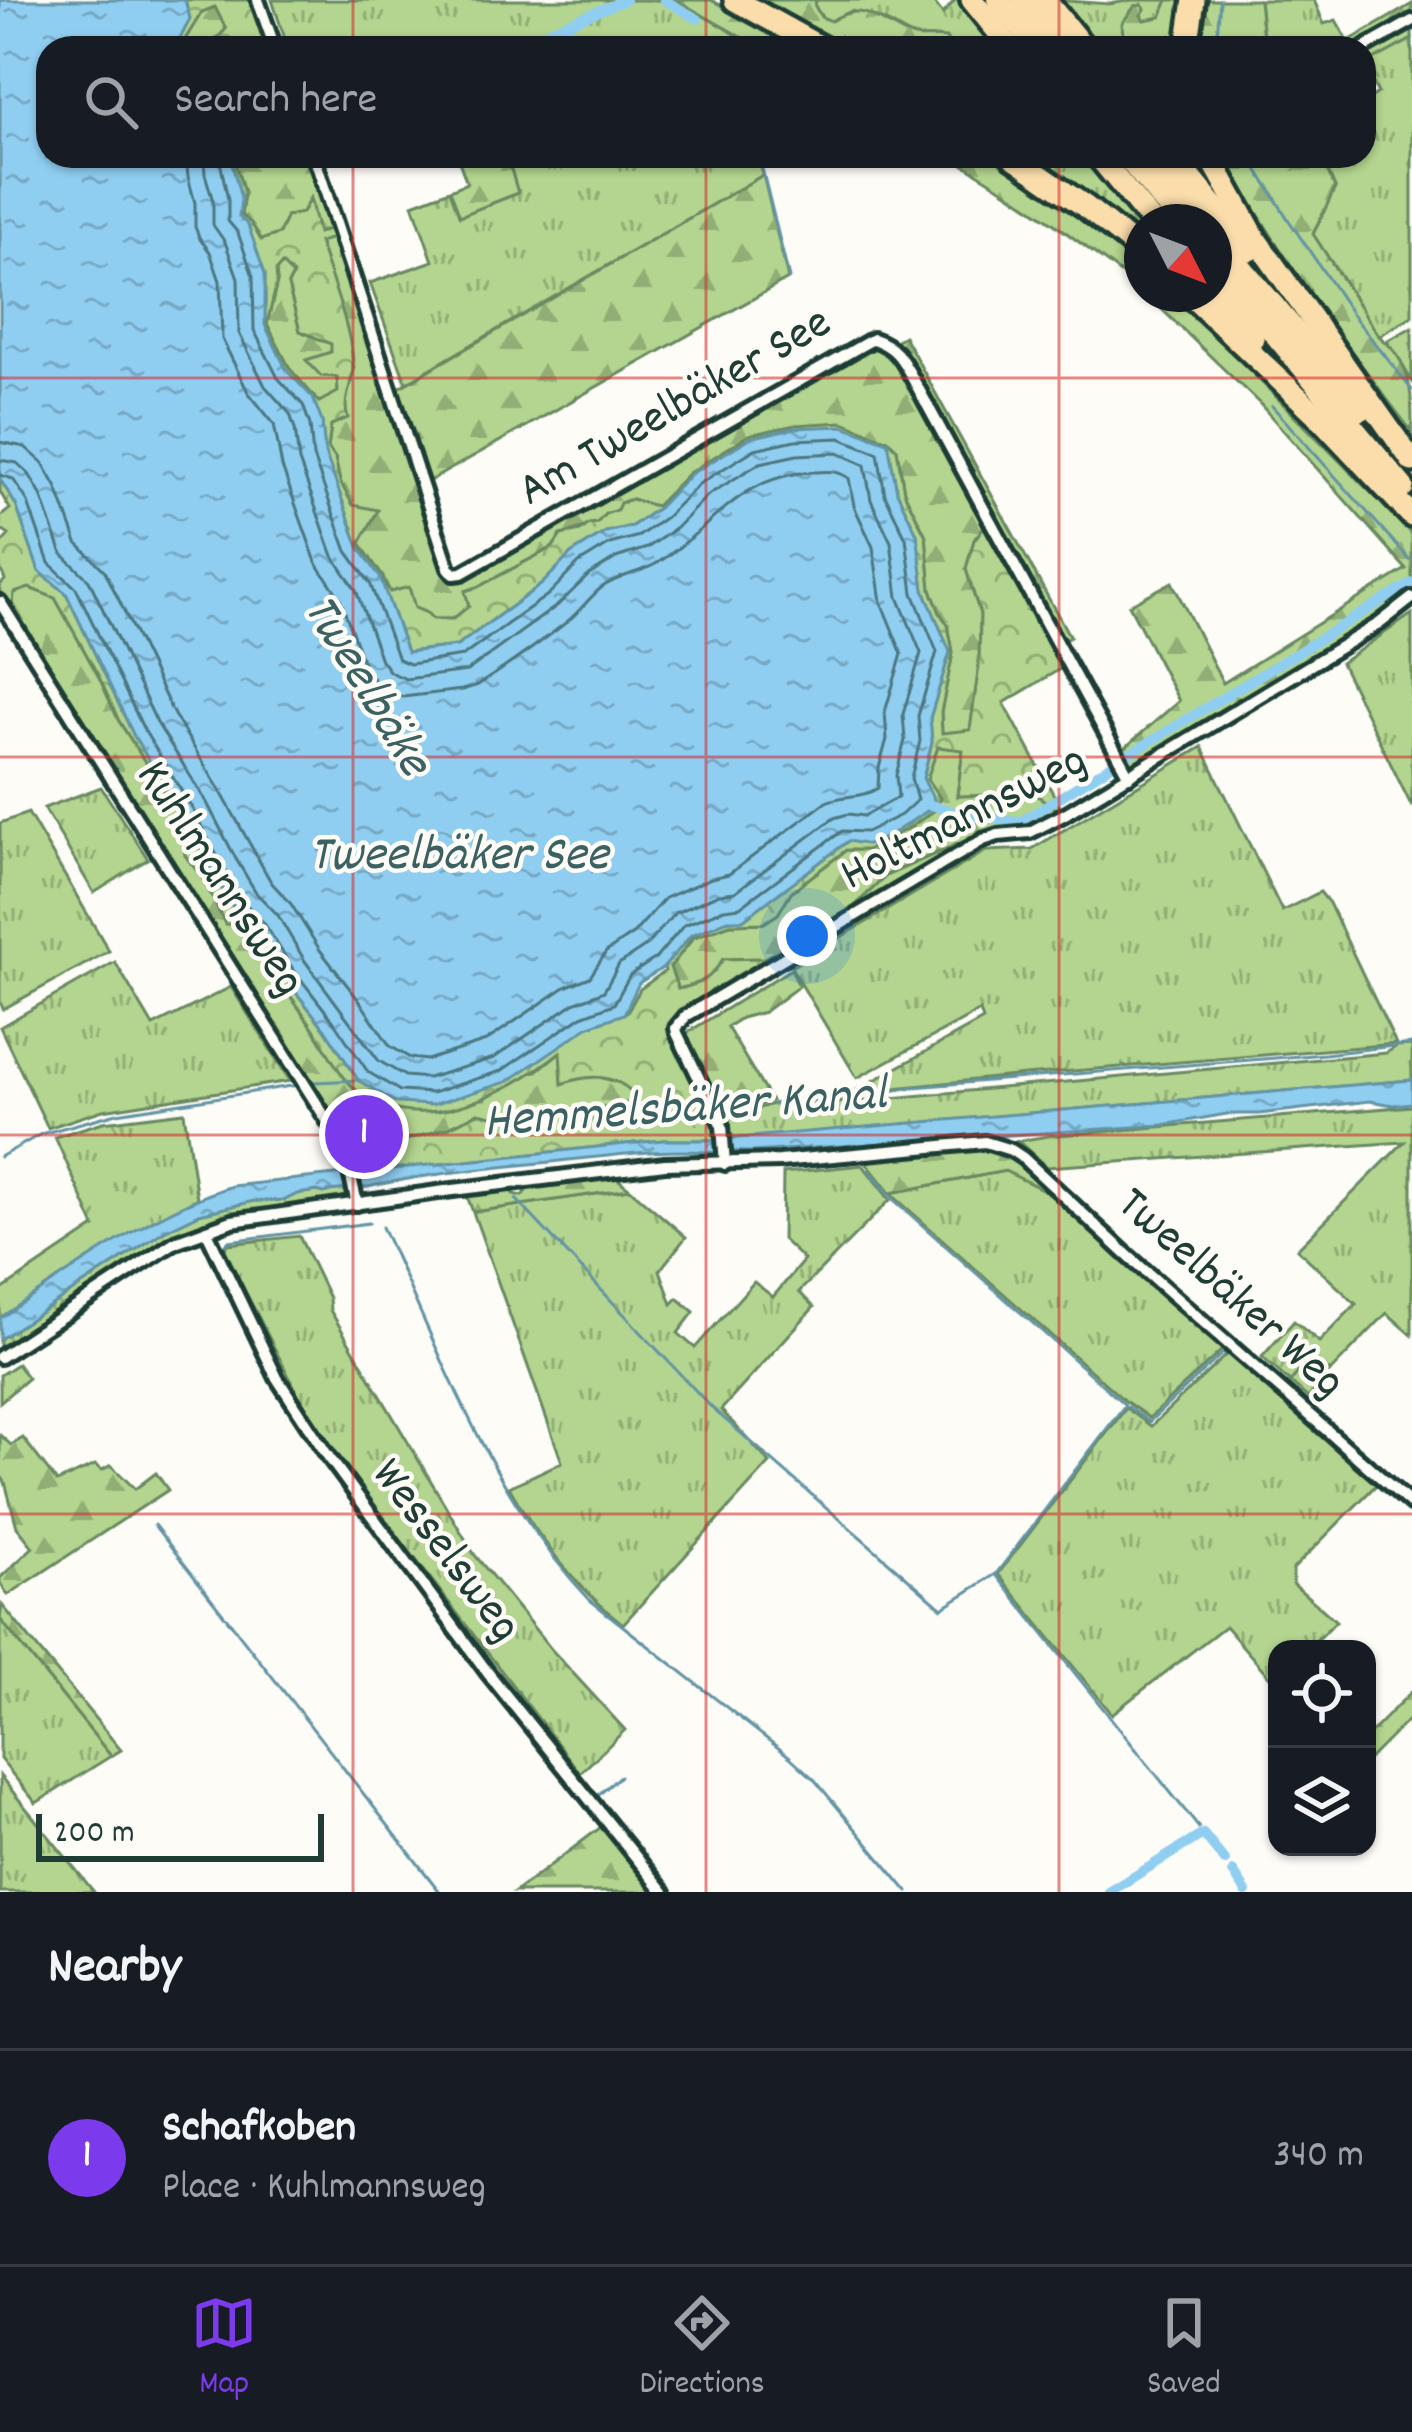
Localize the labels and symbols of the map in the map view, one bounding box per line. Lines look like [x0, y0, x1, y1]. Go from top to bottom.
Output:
north arrow [1124, 204, 1232, 312]
street label: Am Tweelbäker See [506, 291, 846, 527]
water label: Tweelbäke [281, 582, 448, 794]
street label: Holtmannsweg [830, 728, 1100, 912]
street label: Kuhlmannsweg [116, 748, 320, 1012]
water label: Tweelbäker See [309, 822, 611, 894]
your location [777, 906, 837, 966]
water label: Hemmelsbäker Kanal [481, 1061, 892, 1161]
pin: 1 [325, 1089, 403, 1179]
street label: Tweelbäker Weg [1099, 1173, 1359, 1417]
street label: Wesselsweg [352, 1445, 536, 1659]
scale bar [36, 1808, 324, 1861]

